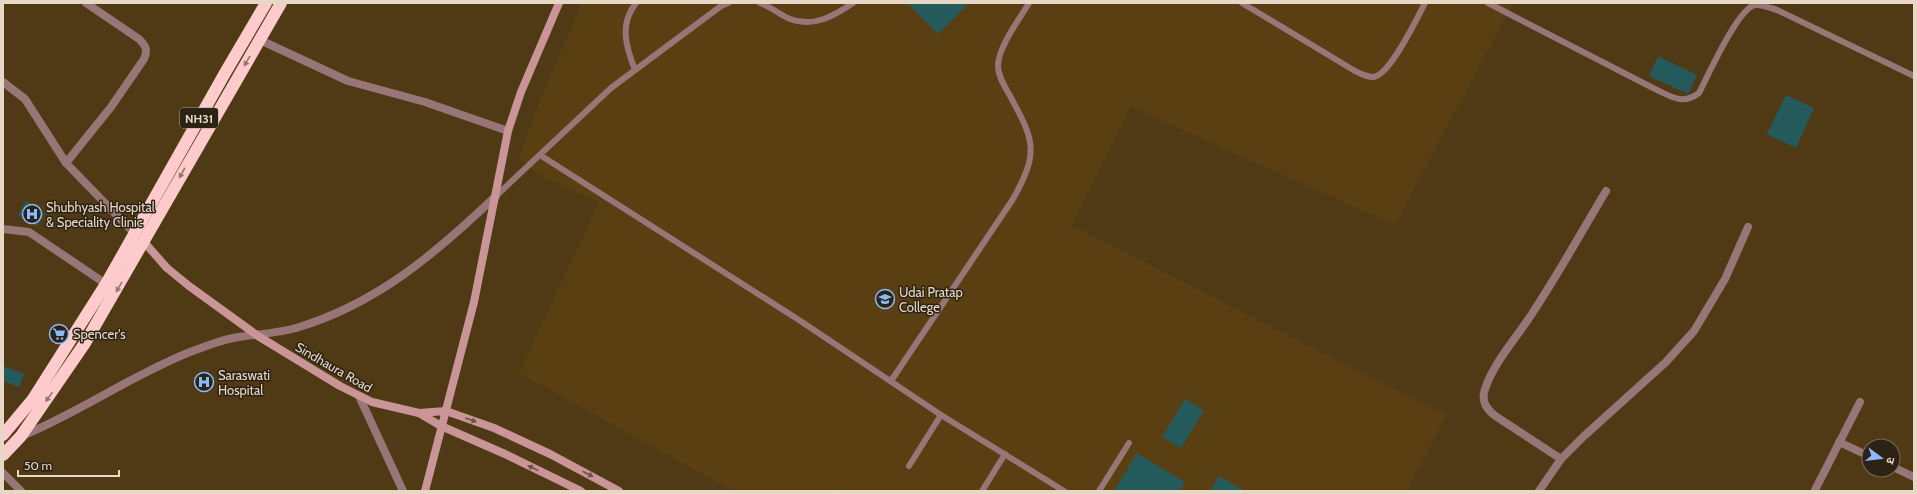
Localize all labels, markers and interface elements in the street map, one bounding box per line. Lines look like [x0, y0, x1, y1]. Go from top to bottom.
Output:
one-way arrow [244, 55, 251, 67]
road number: NH31 [180, 108, 218, 128]
one-way arrow [179, 168, 186, 179]
place label: Shubhyash Hospital & Speciality Clinic [46, 199, 155, 230]
hospital icon: Shubhyash Hospital & Speciality Clinic [21, 203, 43, 225]
one-way arrow [115, 281, 122, 293]
place label: Udai Pratap College [899, 284, 963, 315]
school or university icon: Udai Pratap College [874, 288, 896, 310]
supermarket icon: Spencer's [48, 323, 70, 345]
place label: Spencer's [73, 326, 126, 342]
street label: Sindhaura Road [293, 339, 375, 395]
place label: Saraswati Hospital [218, 367, 270, 398]
hospital icon: Saraswati Hospital [193, 371, 215, 393]
one-way arrow [45, 391, 53, 402]
one-way arrow [465, 417, 477, 423]
north arrow [1861, 438, 1901, 478]
scale bar [18, 452, 119, 478]
text: उ [1883, 456, 1898, 466]
text: 50 m [24, 458, 52, 473]
one-way arrow [527, 465, 539, 471]
one-way arrow [582, 471, 594, 478]

